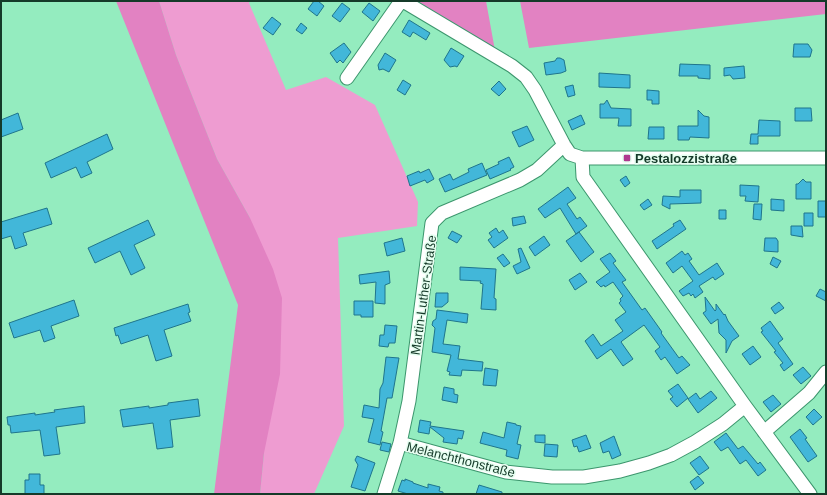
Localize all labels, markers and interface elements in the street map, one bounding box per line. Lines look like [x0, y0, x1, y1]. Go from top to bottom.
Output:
place label: Pestalozzistraße [635, 151, 737, 166]
marker: Pestalozzistraße [622, 153, 632, 163]
street label: Martin-Luther-Straße [408, 234, 439, 356]
street label: Melanchthonstraße [405, 439, 517, 480]

